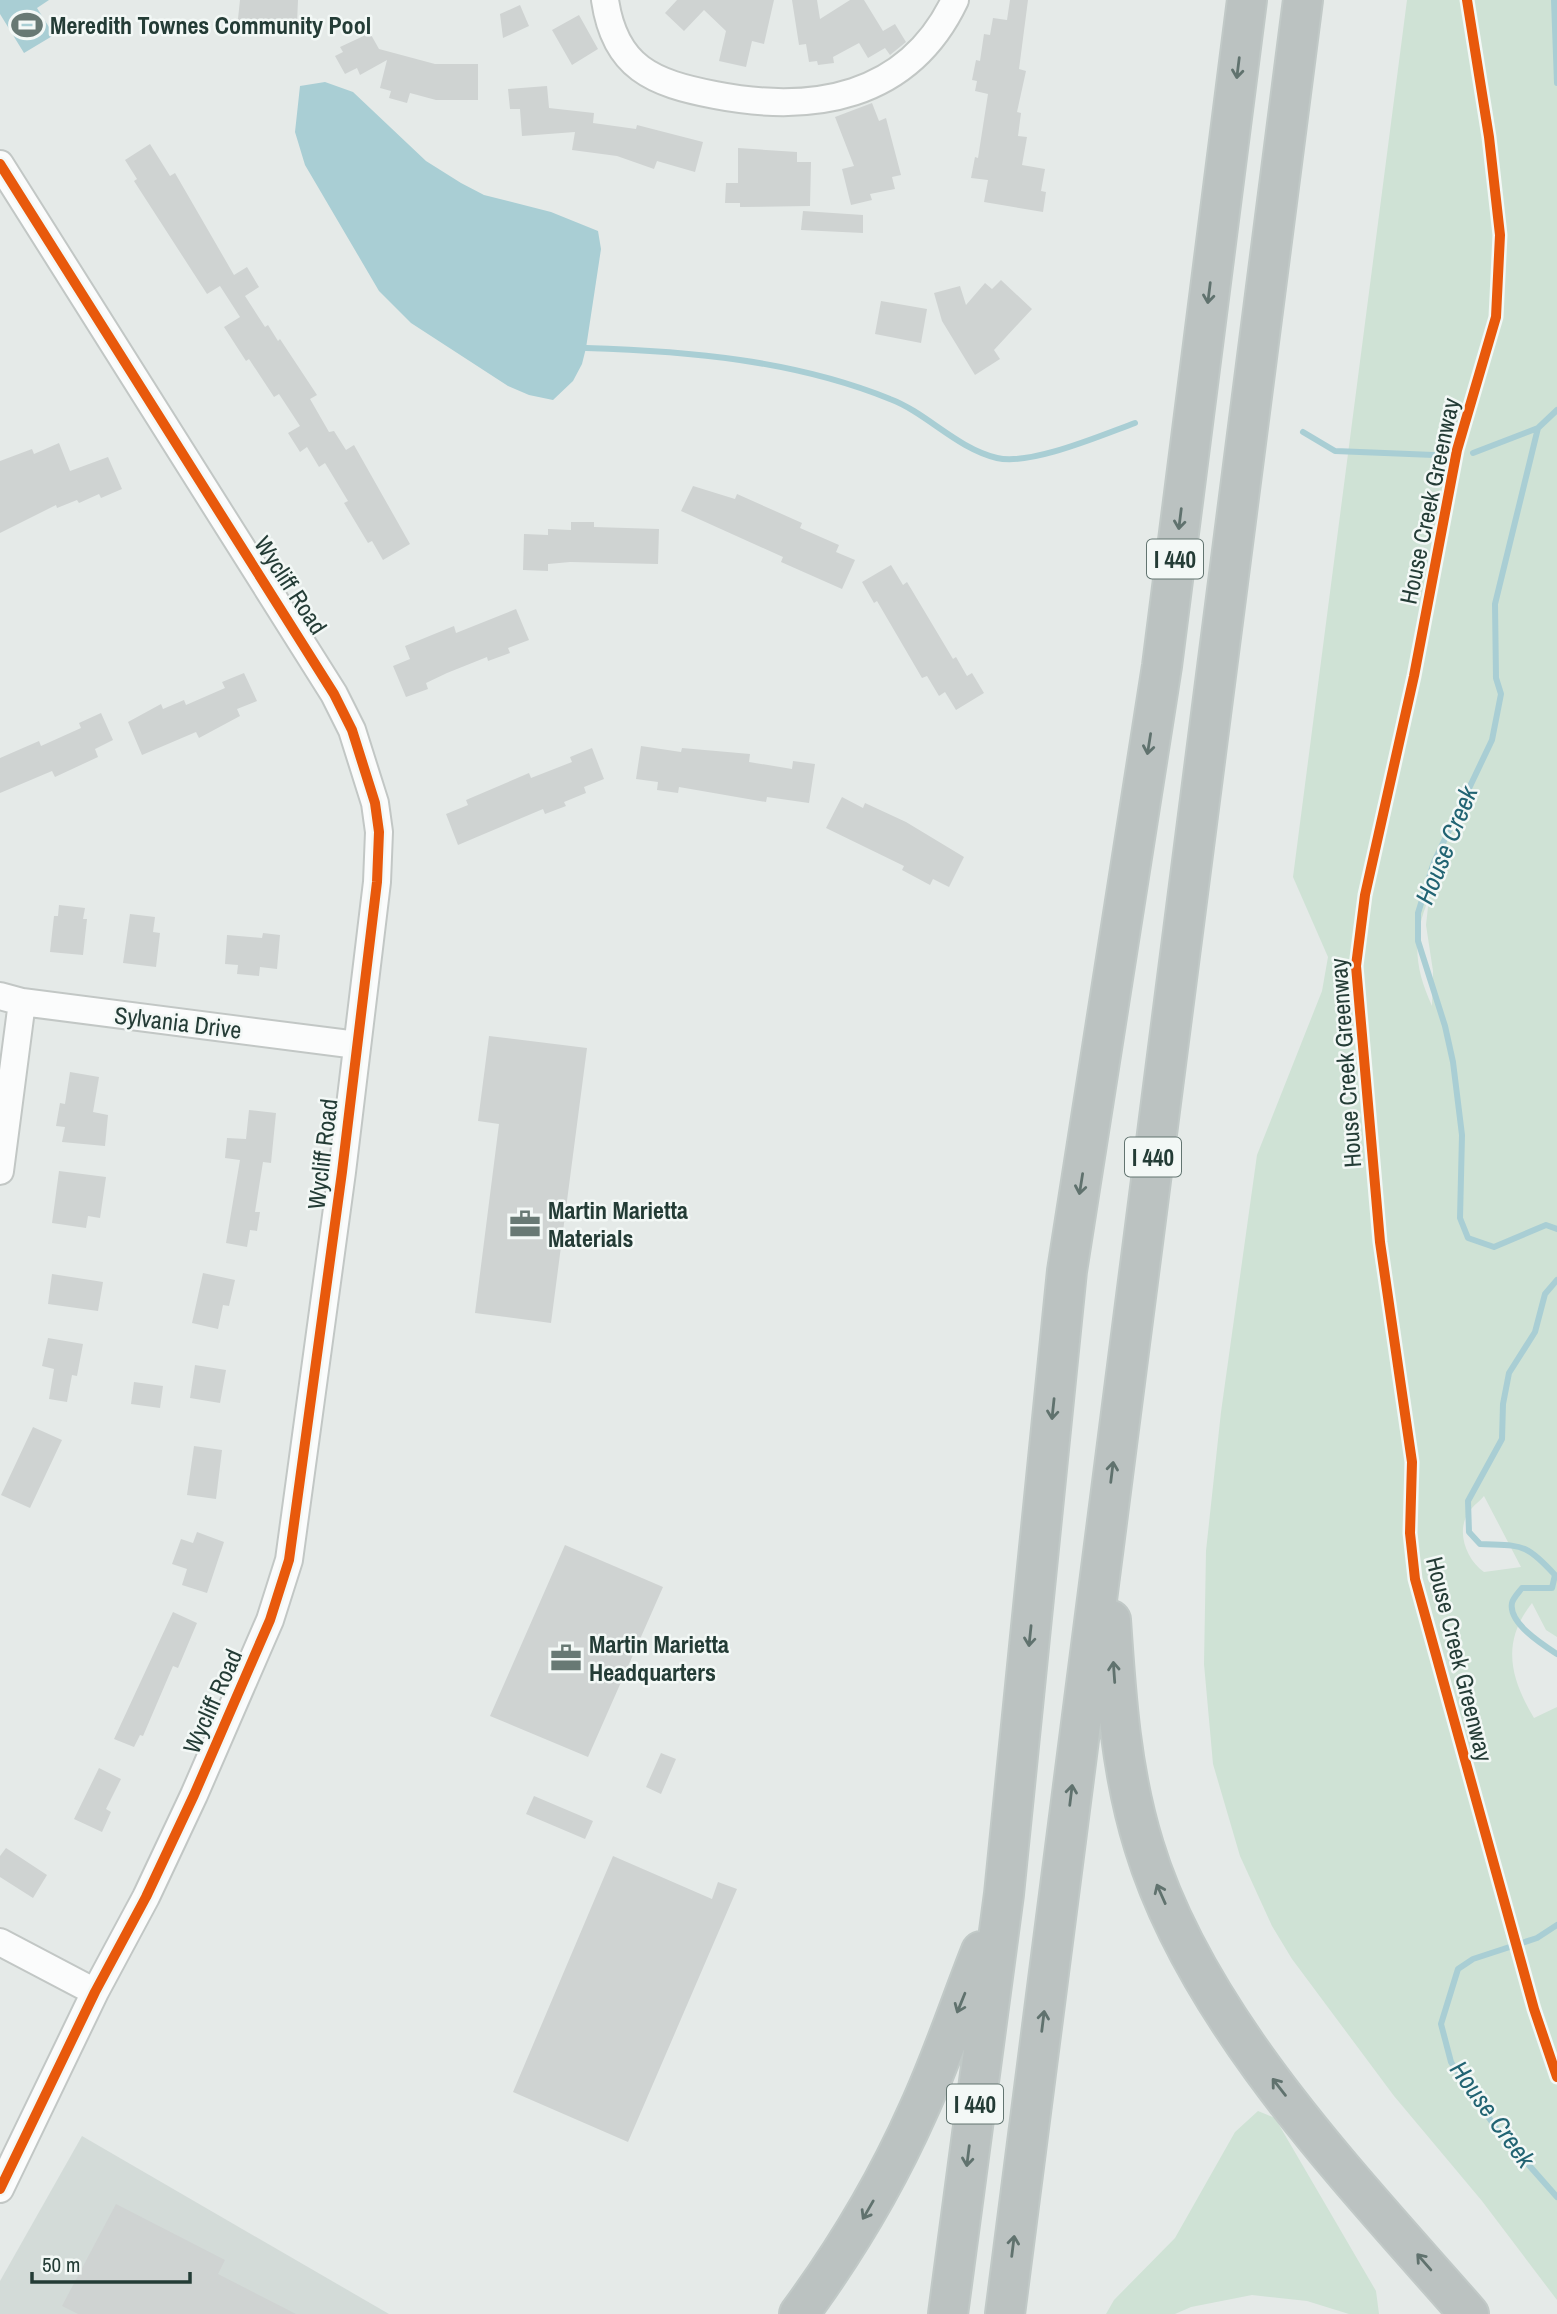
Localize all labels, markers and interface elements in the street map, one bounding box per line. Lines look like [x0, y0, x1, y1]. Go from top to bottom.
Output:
sports icon: Meredith Townes Community Pool [10, 8, 44, 42]
place label: Meredith Townes Community Pool [50, 9, 371, 41]
one-way arrow [1231, 56, 1244, 79]
one-way arrow [1203, 282, 1216, 304]
street label: House Creek Greenway [1392, 395, 1467, 607]
one-way arrow [1174, 507, 1187, 530]
street label: Wycliff Road [247, 530, 335, 640]
road number: I 440 [1147, 540, 1203, 579]
one-way arrow [1142, 733, 1155, 755]
water label: House Creek [1406, 780, 1486, 909]
street label: House Creek Greenway [1322, 957, 1368, 1169]
street label: Sylvania Drive [113, 998, 243, 1046]
street label: Wycliff Road [299, 1097, 345, 1211]
road number: I 440 [1125, 1138, 1181, 1176]
one-way arrow [1074, 1172, 1087, 1195]
place label: Martin Marietta Materials [548, 1194, 688, 1254]
office icon: Martin Marietta Materials [508, 1207, 542, 1241]
one-way arrow [1046, 1398, 1059, 1420]
one-way arrow [1106, 1461, 1119, 1484]
street label: House Creek Greenway [1419, 1553, 1501, 1765]
one-way arrow [1023, 1624, 1036, 1647]
place label: Martin Marietta Headquarters [589, 1628, 729, 1688]
office icon: Martin Marietta Headquarters [549, 1641, 583, 1675]
street label: Wycliff Road [175, 1644, 249, 1758]
one-way arrow [1108, 1661, 1121, 1684]
one-way arrow [1065, 1784, 1078, 1807]
one-way arrow [1154, 1884, 1167, 1905]
one-way arrow [953, 1992, 966, 2013]
one-way arrow [1036, 2010, 1049, 2033]
water label: House Creek [1442, 2053, 1545, 2176]
one-way arrow [1272, 2079, 1287, 2097]
road number: I 440 [947, 2084, 1003, 2124]
one-way arrow [962, 2144, 975, 2167]
one-way arrow [861, 2199, 874, 2220]
one-way arrow [1007, 2235, 1020, 2258]
scale bar [32, 2240, 189, 2284]
text: 50 m [42, 2250, 80, 2279]
one-way arrow [1416, 2254, 1432, 2272]

